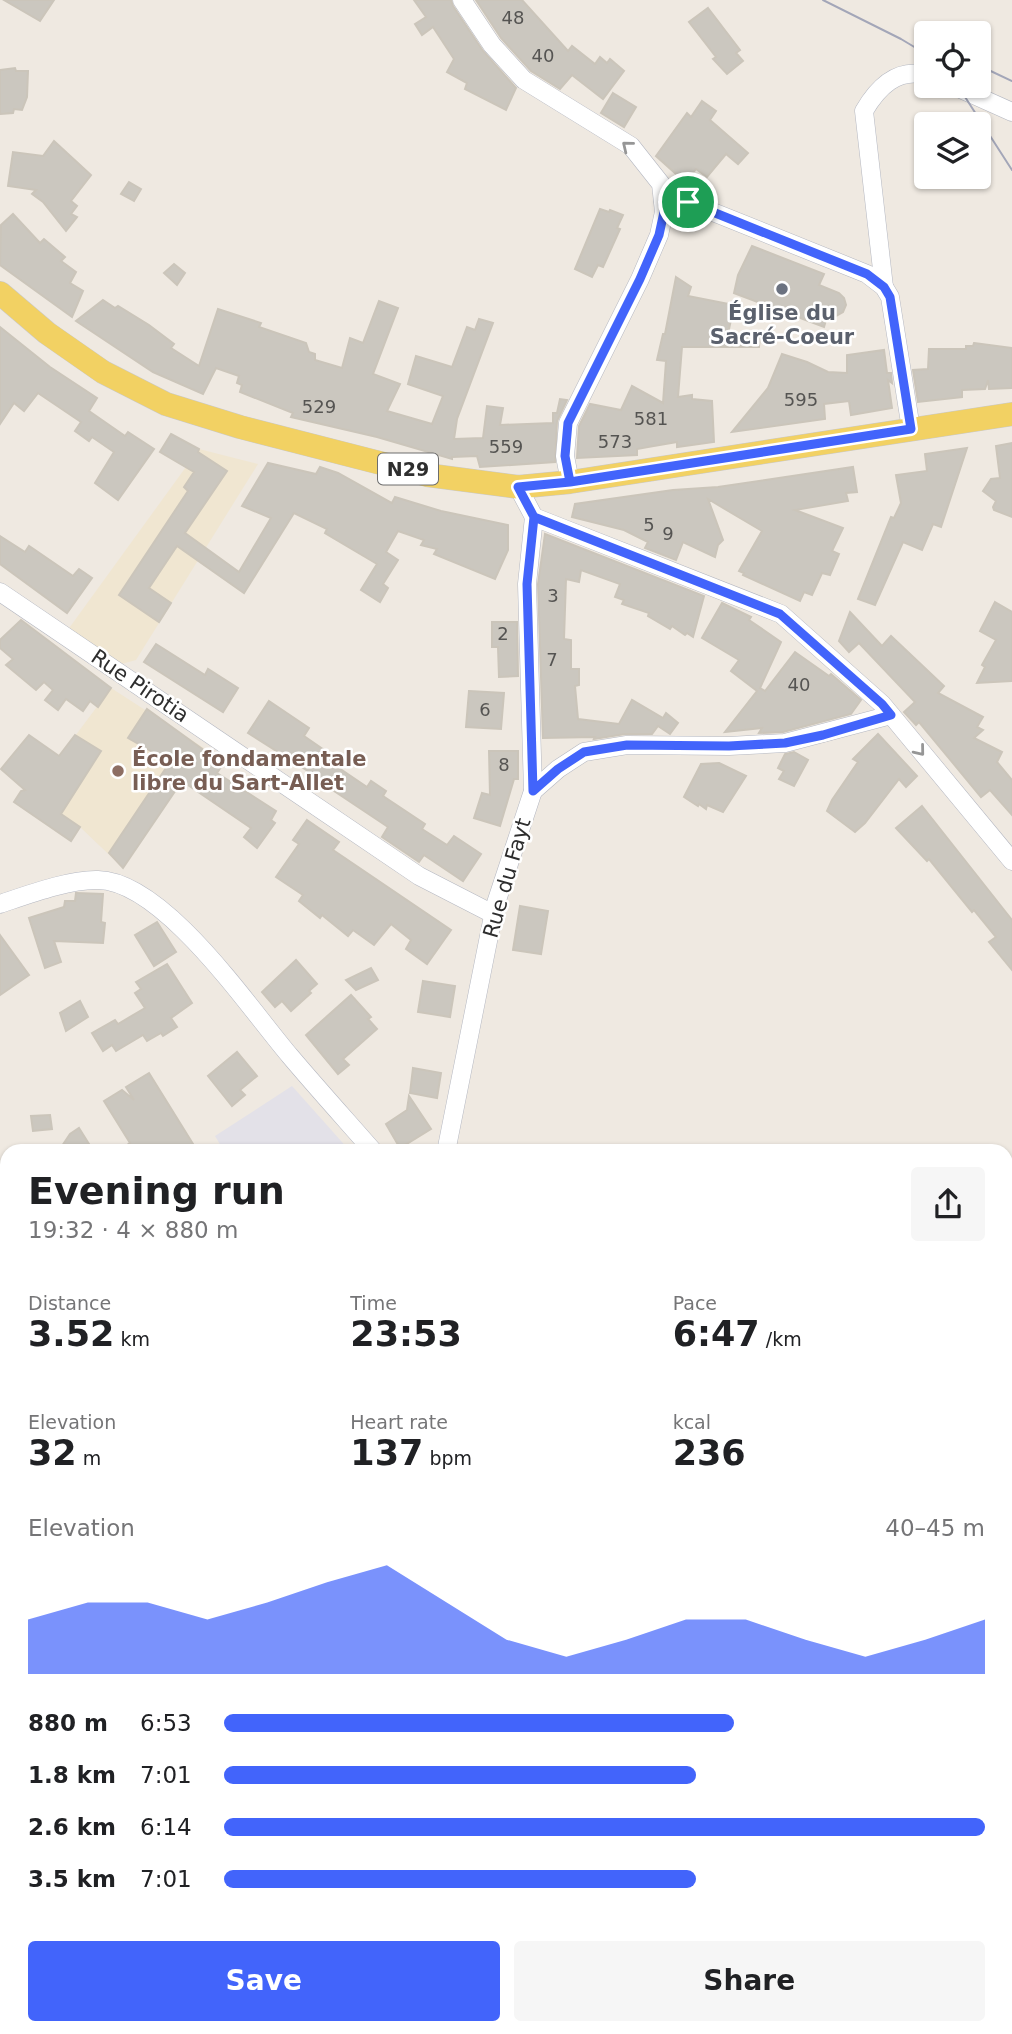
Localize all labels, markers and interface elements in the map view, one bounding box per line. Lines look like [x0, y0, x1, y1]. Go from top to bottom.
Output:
house number: 48 [502, 7, 524, 28]
map controls [914, 21, 991, 189]
button: locate [914, 21, 991, 98]
house number: 40 [532, 45, 554, 66]
button: layers [914, 112, 991, 189]
one-way arrow [623, 141, 635, 154]
pin [658, 172, 718, 232]
icon: arrive [669, 183, 707, 221]
marker: Église du Sacré-Coeur [774, 281, 790, 297]
place label: Église du Sacré-Coeur [710, 300, 855, 349]
house number: 595 [784, 389, 818, 410]
house number: 529 [302, 396, 336, 417]
house number: 581 [634, 408, 668, 429]
house number: 573 [598, 431, 632, 452]
house number: 559 [489, 436, 523, 457]
road number: N29 [378, 454, 438, 484]
house number: 5 [643, 514, 655, 535]
house number: 9 [662, 523, 674, 544]
house number: 3 [547, 585, 559, 606]
house number: 2 [497, 623, 509, 644]
street label: Rue Pirotia [87, 645, 193, 727]
house number: 7 [546, 649, 558, 670]
house number: 40 [788, 674, 810, 695]
house number: 6 [479, 699, 491, 720]
one-way arrow [912, 742, 924, 755]
place label: École fondamentale libre du Sart-Allet [132, 746, 366, 795]
house number: 8 [498, 754, 510, 775]
marker: École fondamentale libre du Sart-Allet [110, 763, 126, 779]
street label: Rue du Fayt [478, 815, 536, 941]
button: share [911, 1167, 985, 1241]
text: Evening run [28, 1169, 285, 1213]
text: 19:32 · 4 × 880 m [28, 1217, 238, 1243]
text: Distance [28, 1292, 111, 1314]
text: Time [350, 1292, 397, 1314]
text: Pace [673, 1292, 717, 1314]
text: 3.52 [28, 1314, 114, 1354]
text: 23:53 [350, 1314, 462, 1354]
text: 6:47 [673, 1314, 760, 1354]
text: km [114, 1328, 150, 1350]
text: /km [760, 1328, 802, 1350]
text: Elevation [28, 1411, 116, 1433]
text: Heart rate [350, 1411, 448, 1433]
text: kcal [673, 1411, 711, 1433]
text: 32 [28, 1433, 77, 1473]
text: 137 [350, 1433, 423, 1473]
text: 236 [673, 1433, 746, 1473]
text: m [77, 1447, 101, 1469]
text: bpm [423, 1447, 472, 1469]
text: Elevation [28, 1515, 135, 1541]
text: 40–45 m [885, 1515, 985, 1541]
text: 880 m [28, 1710, 108, 1736]
text: 6:53 [140, 1710, 192, 1736]
text: 1.8 km [28, 1762, 116, 1788]
text: 7:01 [140, 1762, 192, 1788]
text: 2.6 km [28, 1814, 116, 1840]
text: 6:14 [140, 1814, 192, 1840]
text: 3.5 km [28, 1866, 116, 1892]
text: 7:01 [140, 1866, 192, 1892]
button: Save [28, 1941, 500, 2021]
button: Share [514, 1941, 985, 2021]

